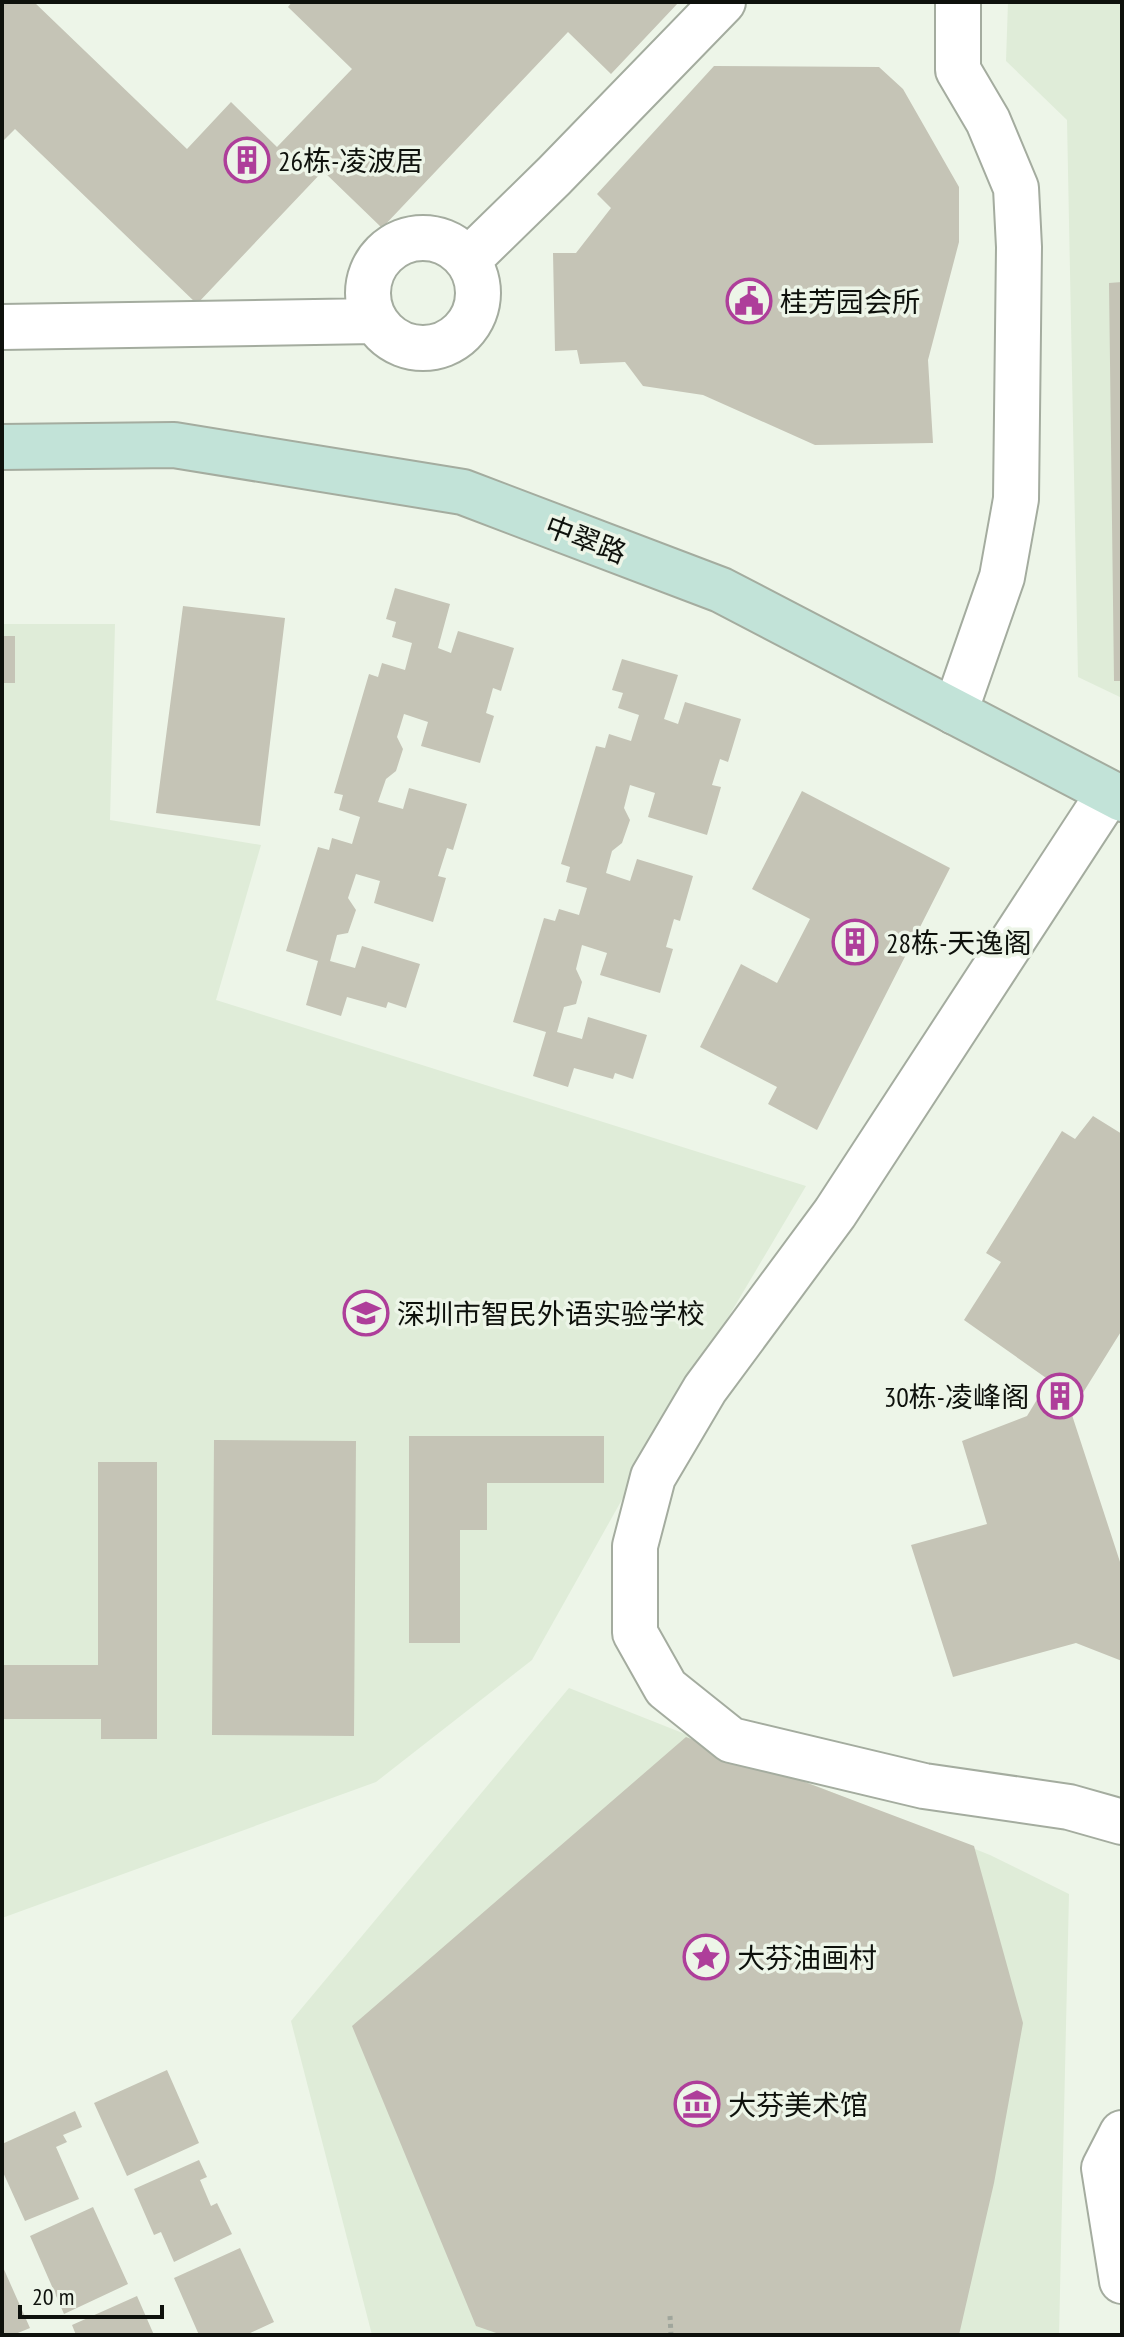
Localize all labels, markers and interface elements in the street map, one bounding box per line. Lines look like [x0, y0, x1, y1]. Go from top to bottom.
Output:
building icon: 26栋-凌波居 [223, 136, 271, 184]
place label: 26栋-凌波居 [278, 142, 423, 179]
public building icon: 桂芳园会所 [725, 277, 773, 325]
place label: 桂芳园会所 [780, 283, 920, 320]
street label: 中翠路 [540, 507, 632, 571]
building icon: 28栋-天逸阁 [831, 918, 879, 966]
place label: 28栋-天逸阁 [886, 924, 1031, 961]
school or university icon: 深圳市智民外语实验学校 [342, 1289, 390, 1337]
place label: 深圳市智民外语实验学校 [397, 1295, 705, 1332]
building icon: 30栋-凌峰阁 [1036, 1372, 1084, 1420]
place label: 30栋-凌峰阁 [884, 1378, 1029, 1415]
place icon: 大芬油画村 [682, 1933, 730, 1981]
place label: 大芬油画村 [737, 1939, 877, 1976]
museum icon: 大芬美术馆 [673, 2080, 721, 2128]
place label: 大芬美术馆 [728, 2086, 868, 2123]
scale bar [20, 2269, 162, 2319]
text: 20 m [32, 2281, 74, 2312]

